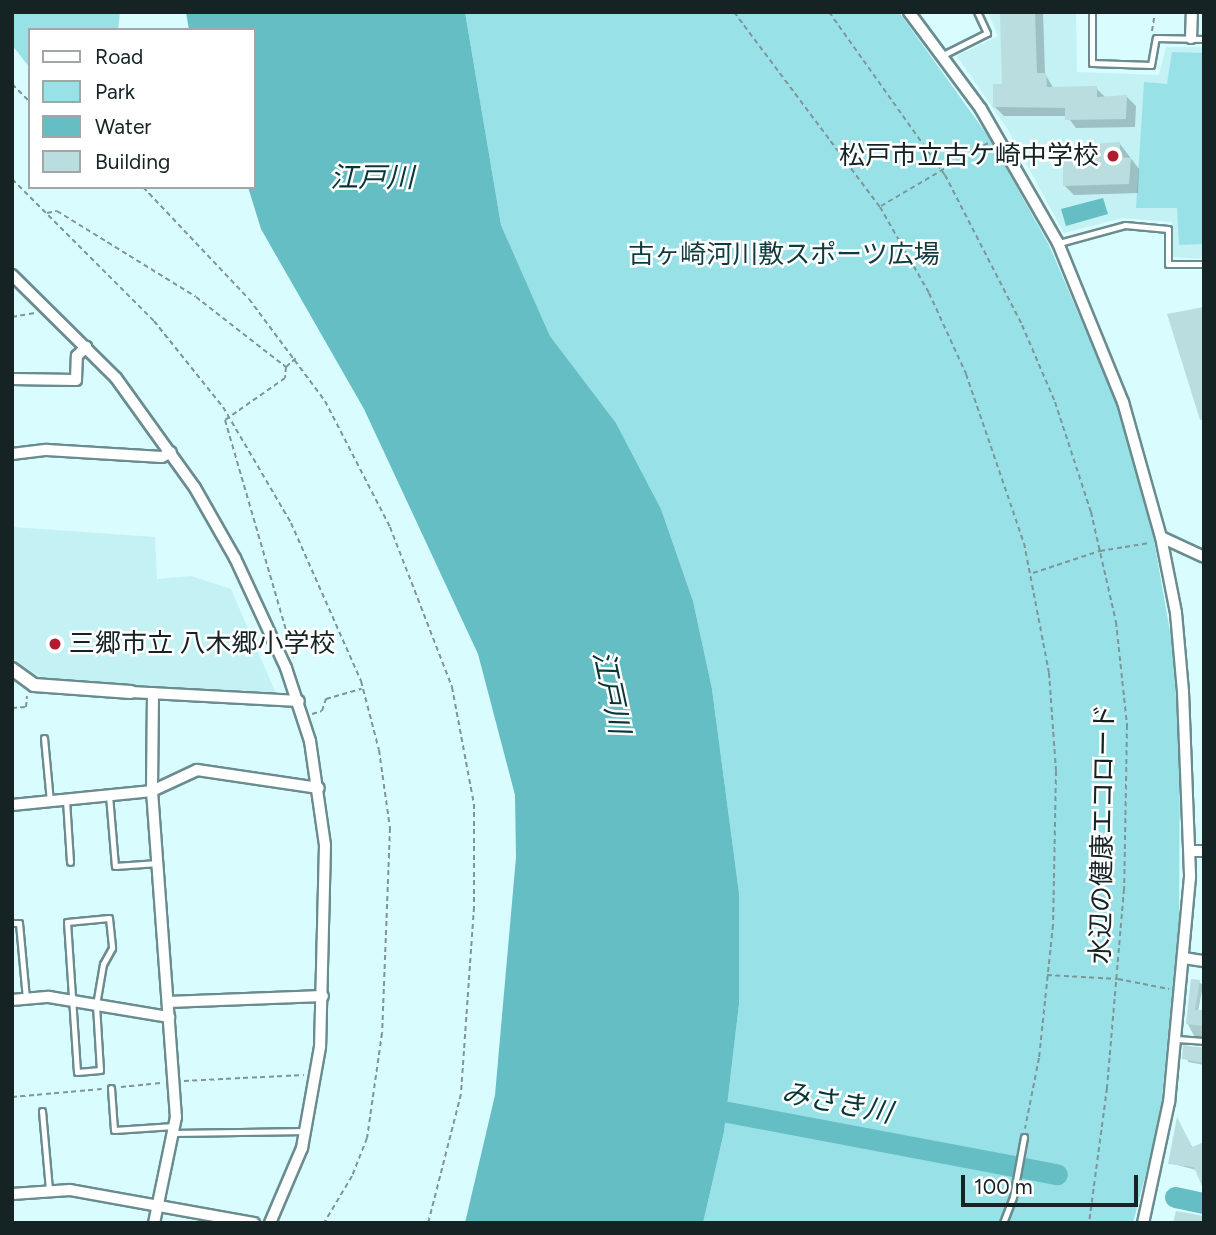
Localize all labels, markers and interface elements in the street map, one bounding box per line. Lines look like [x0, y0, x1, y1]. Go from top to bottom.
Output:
legend [28, 28, 256, 189]
text: Road [95, 44, 143, 69]
text: Park [95, 79, 135, 104]
text: Water [95, 114, 151, 139]
place label: 松戸市立古ケ崎中学校 [839, 140, 1099, 172]
marker: 松戸市立古ケ崎中学校 [1105, 148, 1121, 164]
text: Building [95, 149, 170, 174]
water label: 江戸川 [330, 160, 414, 194]
park label: 古ヶ崎河川敷スポーツ広場 [628, 239, 940, 271]
place label: 三郷市立 八木郷小学校 [69, 628, 335, 660]
marker: 三郷市立 八木郷小学校 [47, 636, 63, 652]
water label: 江戸川 [587, 647, 637, 737]
street label: 水辺の健康エコロード [1085, 704, 1121, 964]
water label: みさき川 [779, 1075, 895, 1129]
scale bar [964, 1162, 1141, 1206]
text: 100 m [974, 1174, 1033, 1199]

